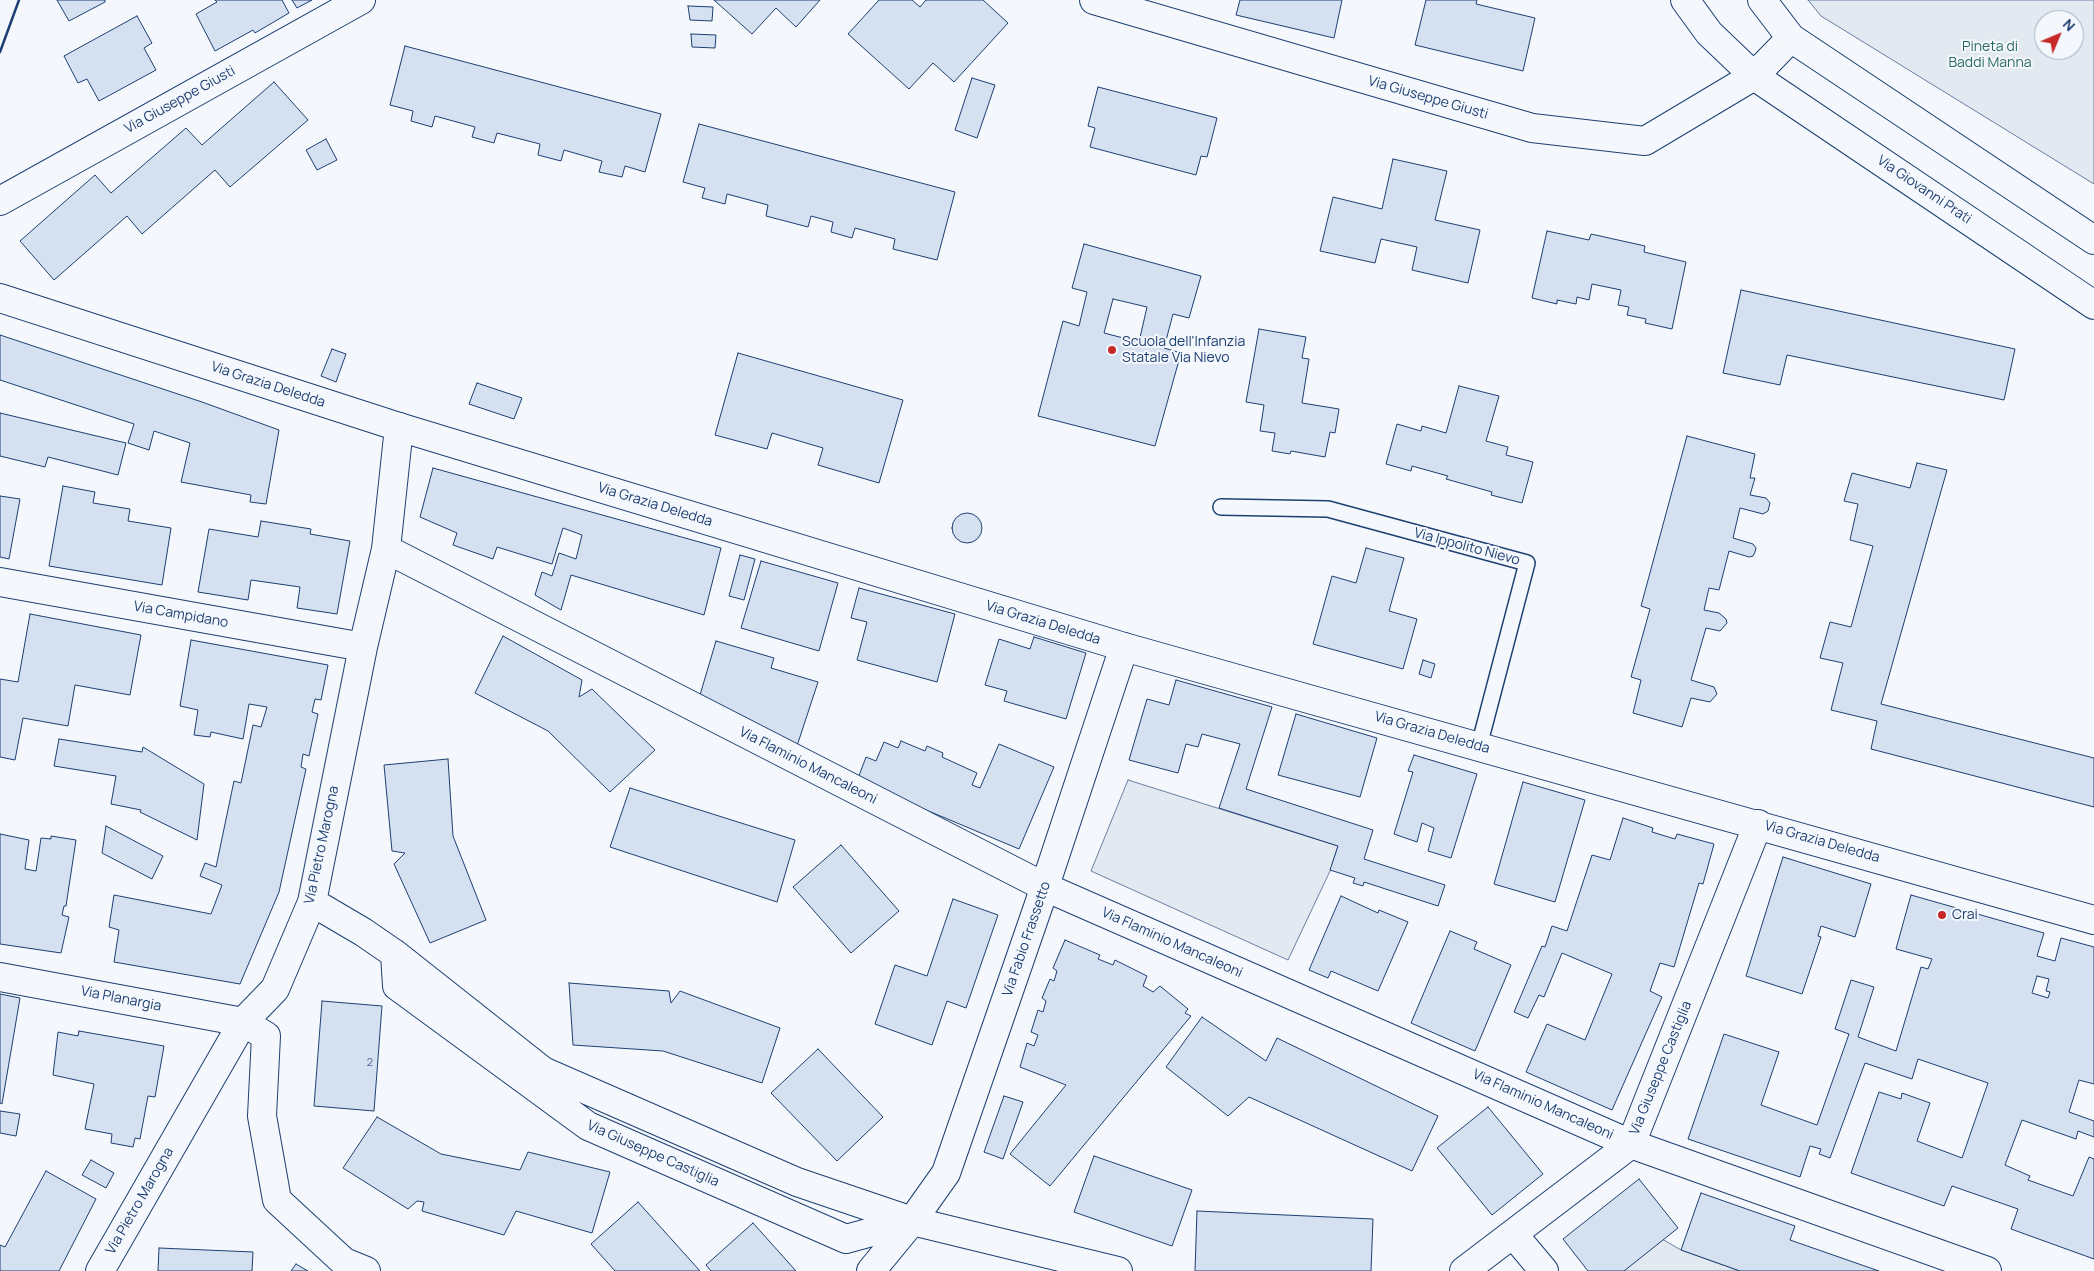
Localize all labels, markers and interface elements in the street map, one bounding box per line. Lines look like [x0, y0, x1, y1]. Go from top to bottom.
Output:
north arrow [2034, 10, 2084, 60]
text: N [2059, 14, 2080, 35]
park label: Pineta di Baddi Manna [1949, 39, 2031, 72]
street label: Via Giuseppe Giusti [122, 63, 238, 137]
street label: Via Giuseppe Giusti [1366, 73, 1490, 123]
street label: Via Giovanni Prati [1874, 152, 1974, 228]
place label: Scuola dell'Infanzia Statale Via Nievo [1122, 334, 1245, 367]
marker: Scuola dell'Infanzia Statale Via Nievo [1106, 344, 1118, 356]
street label: Via Grazia Deledda [209, 359, 327, 411]
street label: Via Grazia Deledda [596, 480, 714, 530]
street label: Via Ippolito Nievo [1412, 525, 1522, 569]
street label: Via Campidano [132, 598, 230, 632]
street label: Via Grazia Deledda [984, 598, 1102, 648]
street label: Via Grazia Deledda [1372, 709, 1492, 757]
street label: Via Flaminio Mancaleoni [736, 724, 880, 808]
street label: Via Pietro Marogna [301, 784, 343, 906]
street label: Via Grazia Deledda [1762, 818, 1882, 866]
street label: Via Fabio Frassetto [999, 879, 1055, 999]
street label: Via Flaminio Mancaleoni [1099, 904, 1245, 982]
place label: Crai [1952, 907, 1978, 923]
marker: Crai [1936, 909, 1948, 921]
street label: Via Planargia [79, 983, 163, 1015]
street label: Via Giuseppe Castiglia [1626, 999, 1696, 1137]
house number: 2 [367, 1056, 373, 1070]
street label: Via Flaminio Mancaleoni [1470, 1066, 1616, 1144]
street label: Via Giuseppe Castiglia [584, 1117, 722, 1191]
street label: Via Pietro Marogna [103, 1145, 177, 1257]

